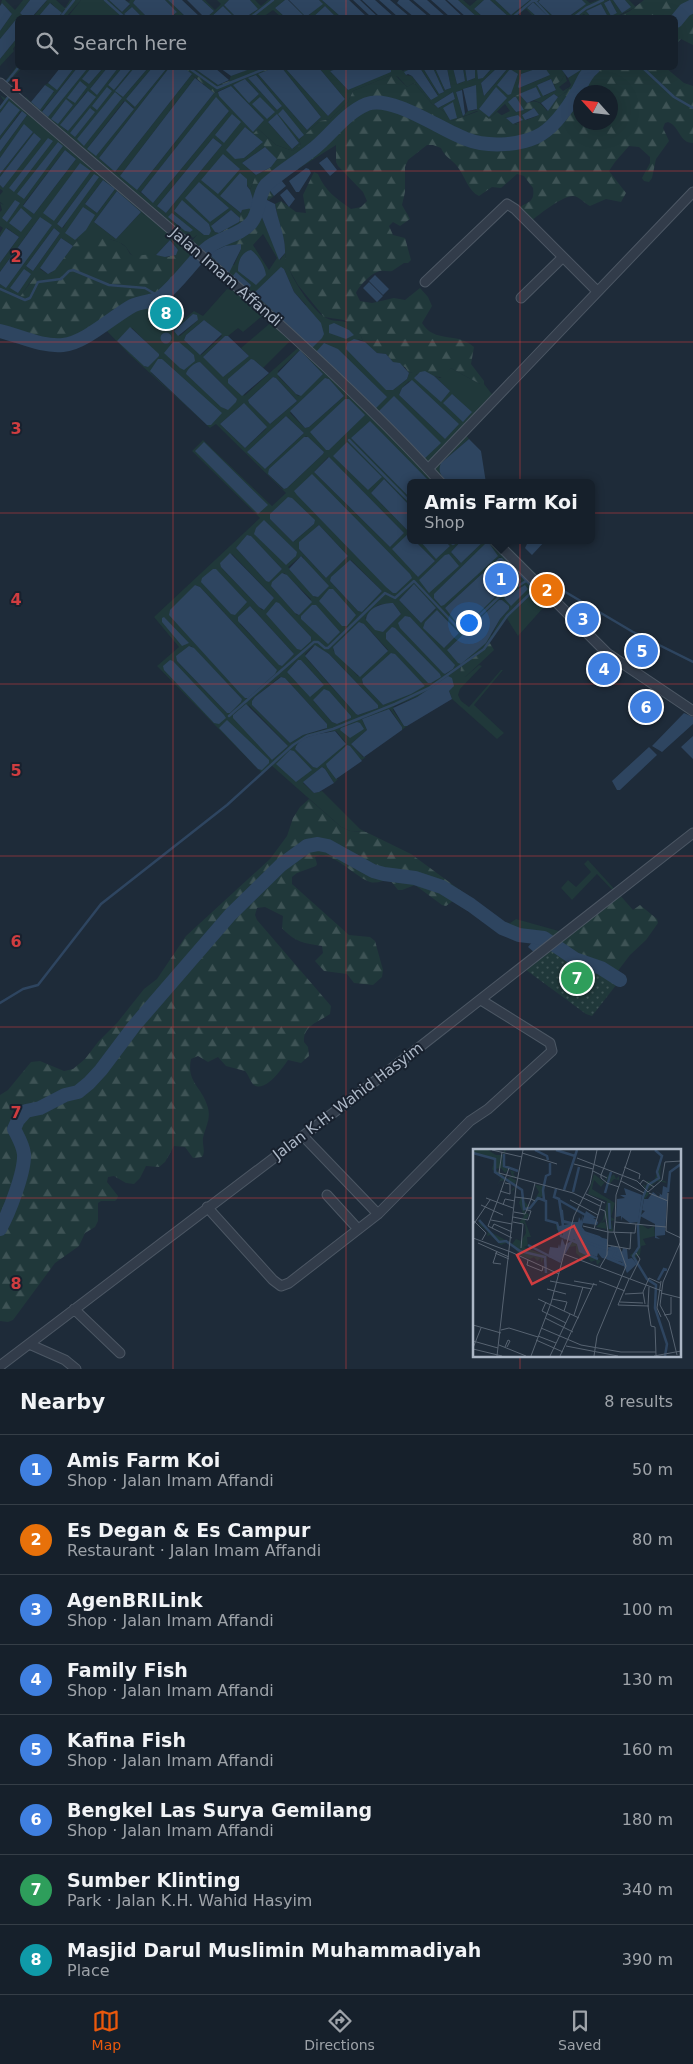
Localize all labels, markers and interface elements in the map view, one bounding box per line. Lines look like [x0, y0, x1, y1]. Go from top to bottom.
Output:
search box [15, 15, 678, 70]
icon: search [33, 29, 61, 57]
text: Search here [73, 32, 187, 54]
text: 1 [10, 76, 22, 95]
north arrow [573, 85, 618, 130]
street label: Jalan Imam Affandi [166, 223, 285, 330]
text: 2 [10, 247, 22, 266]
pin: 8 [150, 294, 182, 332]
text: 3 [10, 419, 22, 438]
popup [407, 479, 595, 544]
text: Amis Farm Koi [424, 491, 578, 513]
text: Shop [424, 513, 465, 532]
pin: 1 [485, 560, 517, 598]
pin: 2 [531, 571, 563, 609]
text: 4 [10, 590, 22, 609]
pin: 3 [567, 600, 599, 638]
your location [456, 610, 482, 636]
pin: 5 [626, 632, 658, 670]
pin: 4 [588, 650, 620, 688]
pin: 6 [630, 688, 662, 726]
text: 5 [10, 761, 22, 780]
text: 6 [10, 932, 22, 951]
pin: 7 [561, 959, 593, 997]
street label: Jalan K.H. Wahid Hasyim [269, 1039, 427, 1164]
text: 7 [10, 1103, 22, 1122]
inset map [473, 1149, 680, 1356]
text: 8 [10, 1274, 22, 1293]
text: Nearby [20, 1390, 105, 1414]
text: 8 results [604, 1392, 673, 1411]
text: Amis Farm Koi [67, 1449, 220, 1471]
text: 1 [30, 1460, 42, 1479]
text: 50 m [632, 1460, 673, 1479]
text: Shop · Jalan Imam Affandi [67, 1471, 274, 1490]
text: Es Degan & Es Campur [67, 1519, 310, 1541]
text: 2 [30, 1530, 42, 1549]
text: 80 m [632, 1530, 673, 1549]
text: Restaurant · Jalan Imam Affandi [67, 1541, 321, 1560]
text: AgenBRILink [67, 1589, 203, 1611]
text: 3 [30, 1600, 42, 1619]
text: 100 m [622, 1600, 673, 1619]
text: Shop · Jalan Imam Affandi [67, 1611, 274, 1630]
text: Family Fish [67, 1659, 188, 1681]
text: 4 [30, 1670, 42, 1689]
text: 130 m [622, 1670, 673, 1689]
text: Shop · Jalan Imam Affandi [67, 1681, 274, 1700]
text: Kafina Fish [67, 1729, 186, 1751]
text: 5 [30, 1740, 42, 1759]
text: 160 m [622, 1740, 673, 1759]
text: Shop · Jalan Imam Affandi [67, 1751, 274, 1770]
text: Bengkel Las Surya Gemilang [67, 1799, 372, 1821]
text: 6 [30, 1810, 42, 1829]
text: 180 m [622, 1810, 673, 1829]
text: Shop · Jalan Imam Affandi [67, 1821, 274, 1840]
text: Sumber Klinting [67, 1869, 240, 1891]
text: 7 [30, 1880, 42, 1899]
text: 340 m [622, 1880, 673, 1899]
text: Park · Jalan K.H. Wahid Hasyim [67, 1891, 312, 1910]
text: Masjid Darul Muslimin Muhammadiyah [67, 1939, 481, 1961]
text: 8 [30, 1950, 42, 1969]
text: 390 m [622, 1950, 673, 1969]
text: Place [67, 1961, 110, 1980]
tab: Map [92, 2007, 121, 2053]
tab: Directions [304, 2007, 375, 2053]
tab: Saved [558, 2007, 601, 2053]

